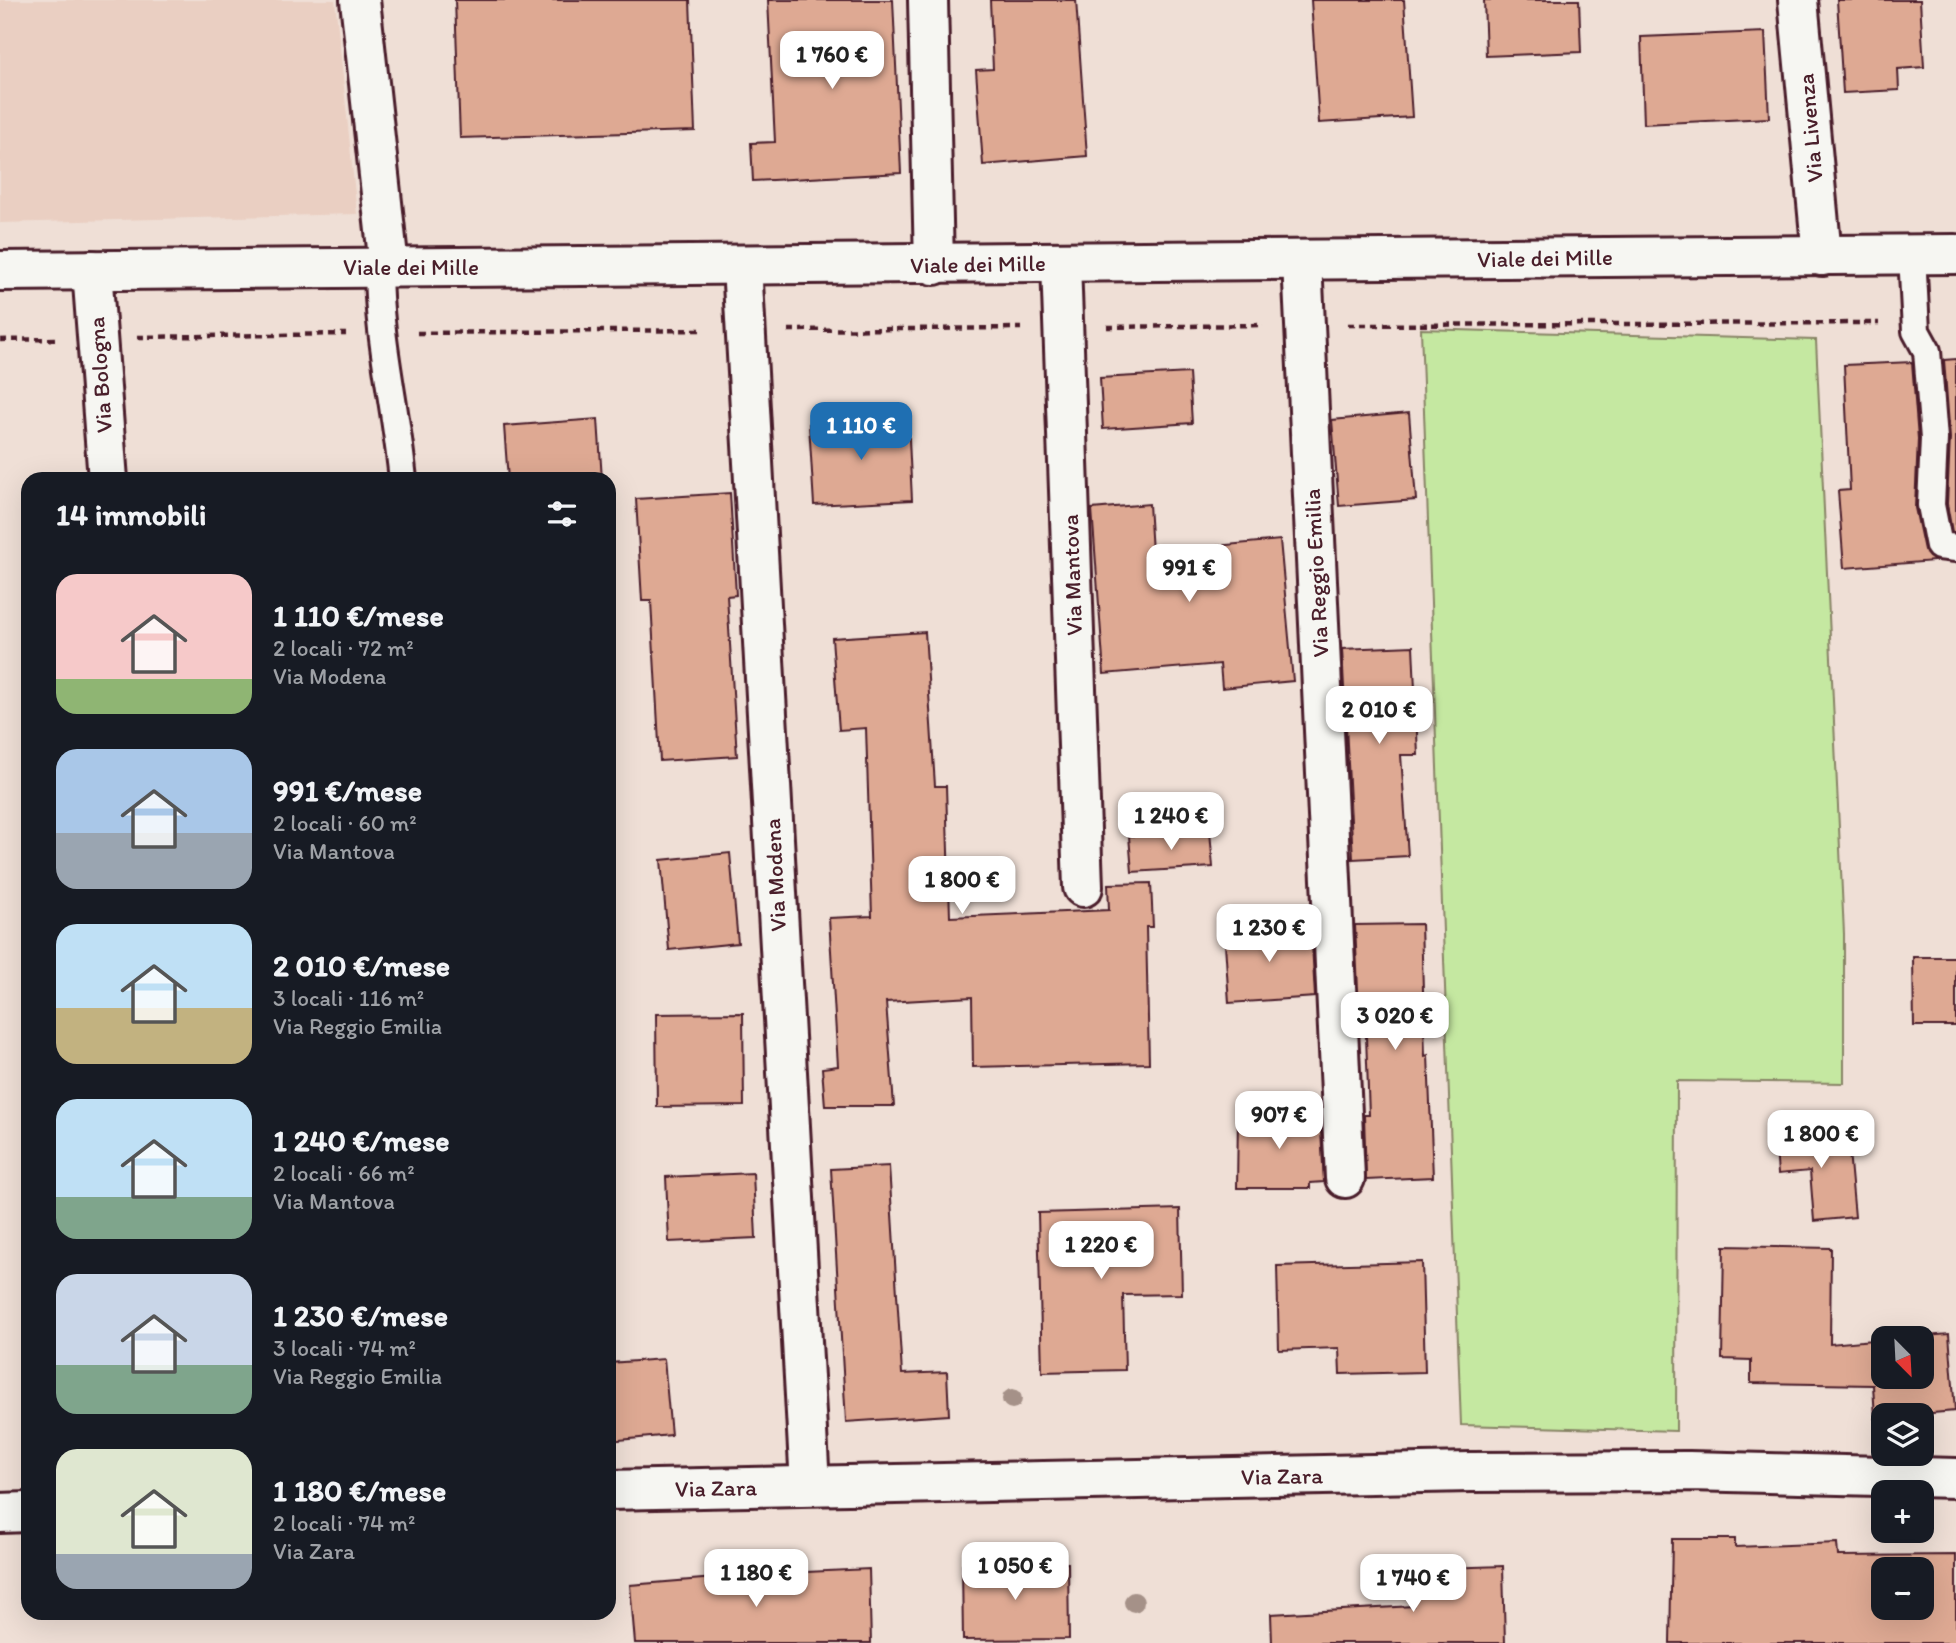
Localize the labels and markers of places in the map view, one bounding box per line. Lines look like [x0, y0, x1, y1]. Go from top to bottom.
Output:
pin: 1 760 € [767, 32, 897, 91]
pin: 1 110 € [796, 402, 926, 462]
pin: 991 € [1140, 544, 1238, 604]
pin: 2 010 € [1314, 686, 1444, 746]
pin: 1 240 € [1106, 792, 1236, 852]
pin: 1 800 € [897, 856, 1027, 916]
pin: 1 230 € [1204, 904, 1334, 964]
pin: 3 020 € [1330, 992, 1460, 1052]
pin: 907 € [1230, 1092, 1328, 1151]
pin: 1 800 € [1756, 1110, 1886, 1170]
pin: 1 220 € [1036, 1222, 1166, 1281]
pin: 1 050 € [950, 1542, 1080, 1602]
pin: 1 180 € [691, 1550, 821, 1609]
pin: 1 740 € [1348, 1554, 1478, 1614]

